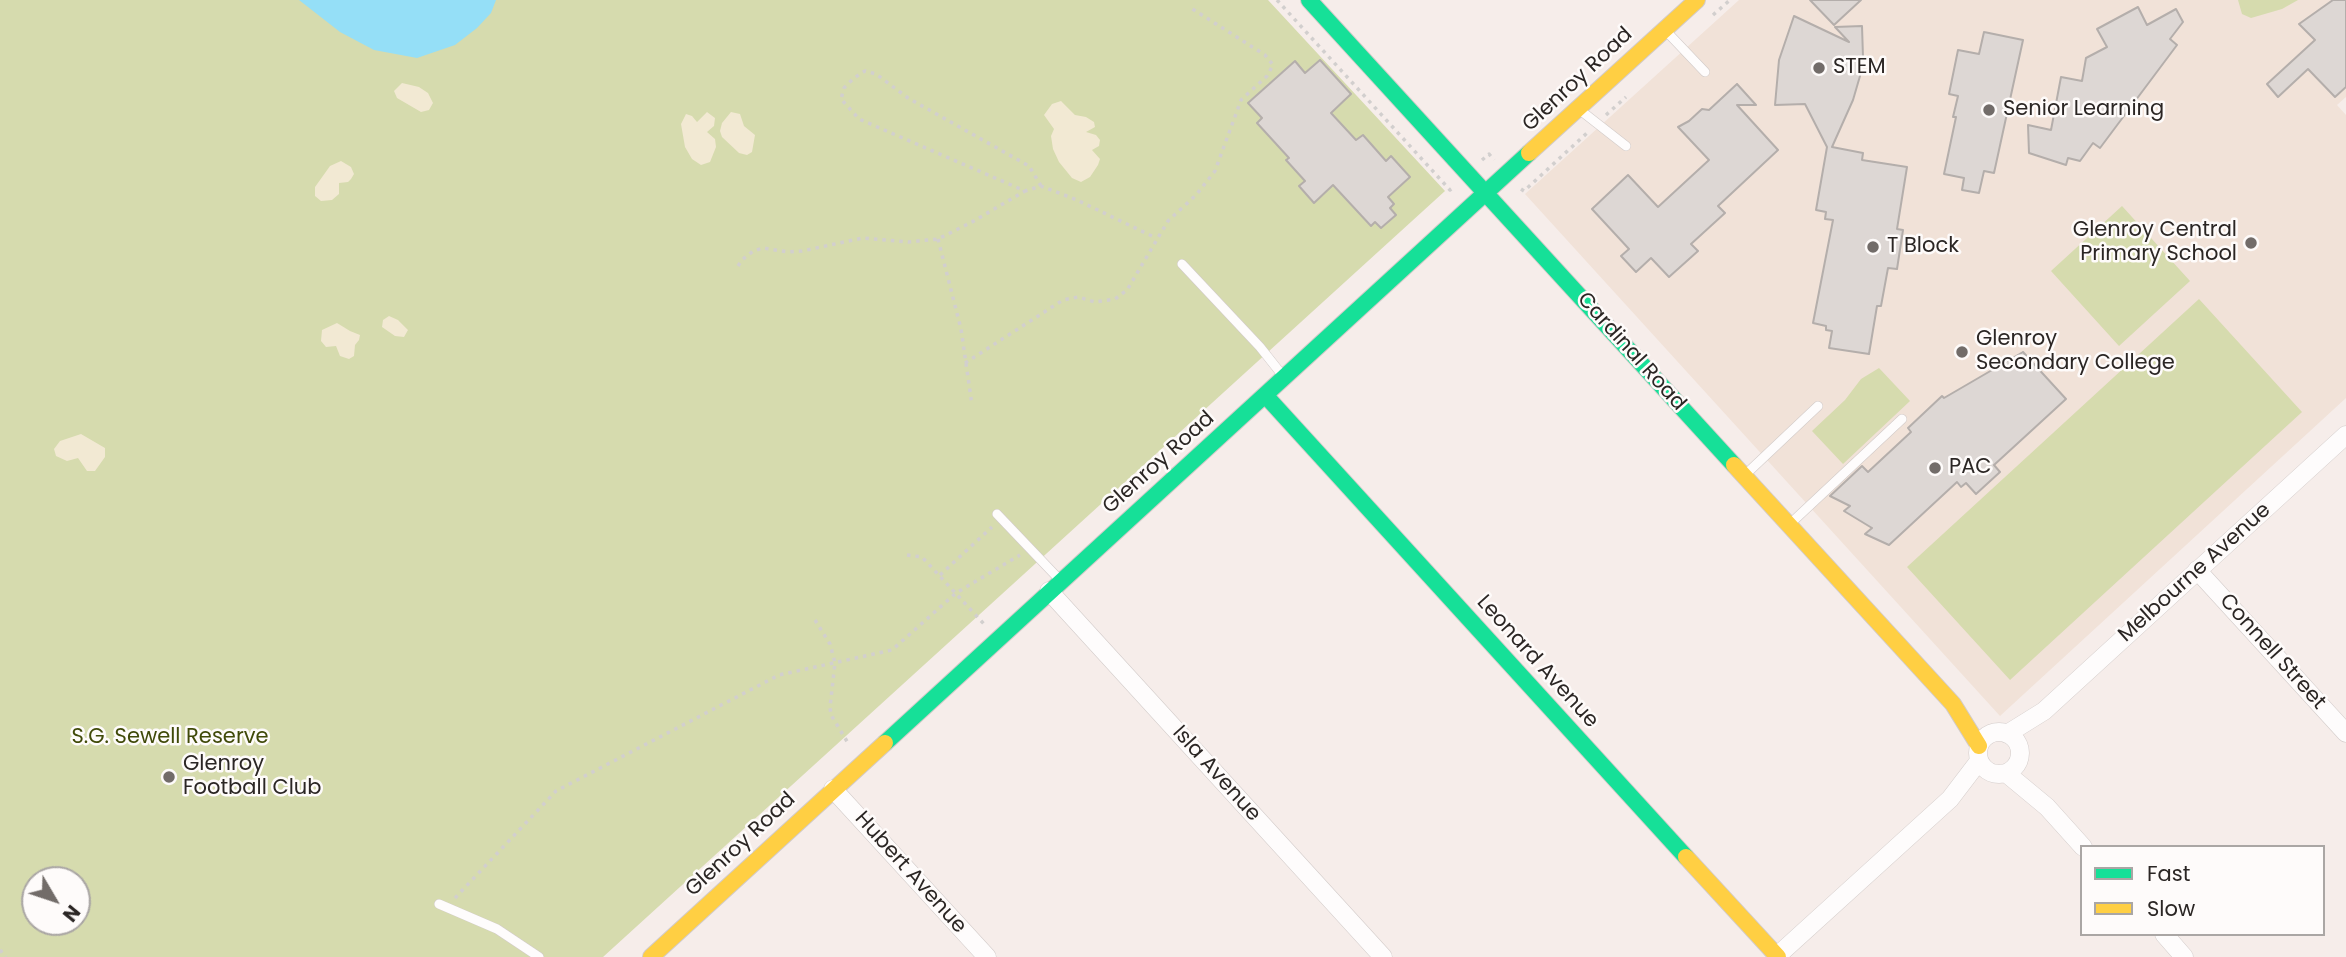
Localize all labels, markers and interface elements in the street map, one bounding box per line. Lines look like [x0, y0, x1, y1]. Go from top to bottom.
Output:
street label: Glenroy Road [1518, 23, 1638, 137]
place label: STEM [1833, 55, 1886, 81]
marker: STEM [1811, 60, 1827, 76]
place label: Senior Learning [2003, 97, 2164, 123]
marker: Senior Learning [1981, 102, 1997, 118]
place label: Glenroy Central Primary School [2073, 218, 2237, 268]
place label: T Block [1887, 234, 1959, 260]
marker: Glenroy Central Primary School [2243, 235, 2259, 251]
marker: T Block [1865, 239, 1881, 255]
street label: Cardinal Road [1571, 288, 1691, 416]
place label: Glenroy Secondary College [1976, 327, 2175, 377]
marker: Glenroy Secondary College [1954, 344, 1970, 360]
street label: Glenroy Road [1098, 406, 1220, 520]
place label: PAC [1949, 455, 1992, 481]
marker: PAC [1927, 460, 1943, 476]
street label: Melbourne Avenue [2114, 498, 2276, 648]
street label: Connell Street [2213, 589, 2331, 715]
street label: Leonard Avenue [1471, 591, 1603, 733]
street label: Isla Avenue [1167, 721, 1265, 827]
park label: S.G. Sewell Reserve [71, 725, 269, 751]
place label: Glenroy Football Club [183, 752, 321, 802]
marker: Glenroy Football Club [161, 769, 177, 785]
street label: Glenroy Road [681, 788, 801, 902]
street label: Hubert Avenue [849, 807, 971, 939]
legend [2080, 845, 2325, 936]
text: Fast [2147, 859, 2190, 888]
north arrow [21, 866, 91, 936]
text: Slow [2147, 894, 2195, 923]
text: N [56, 899, 86, 927]

